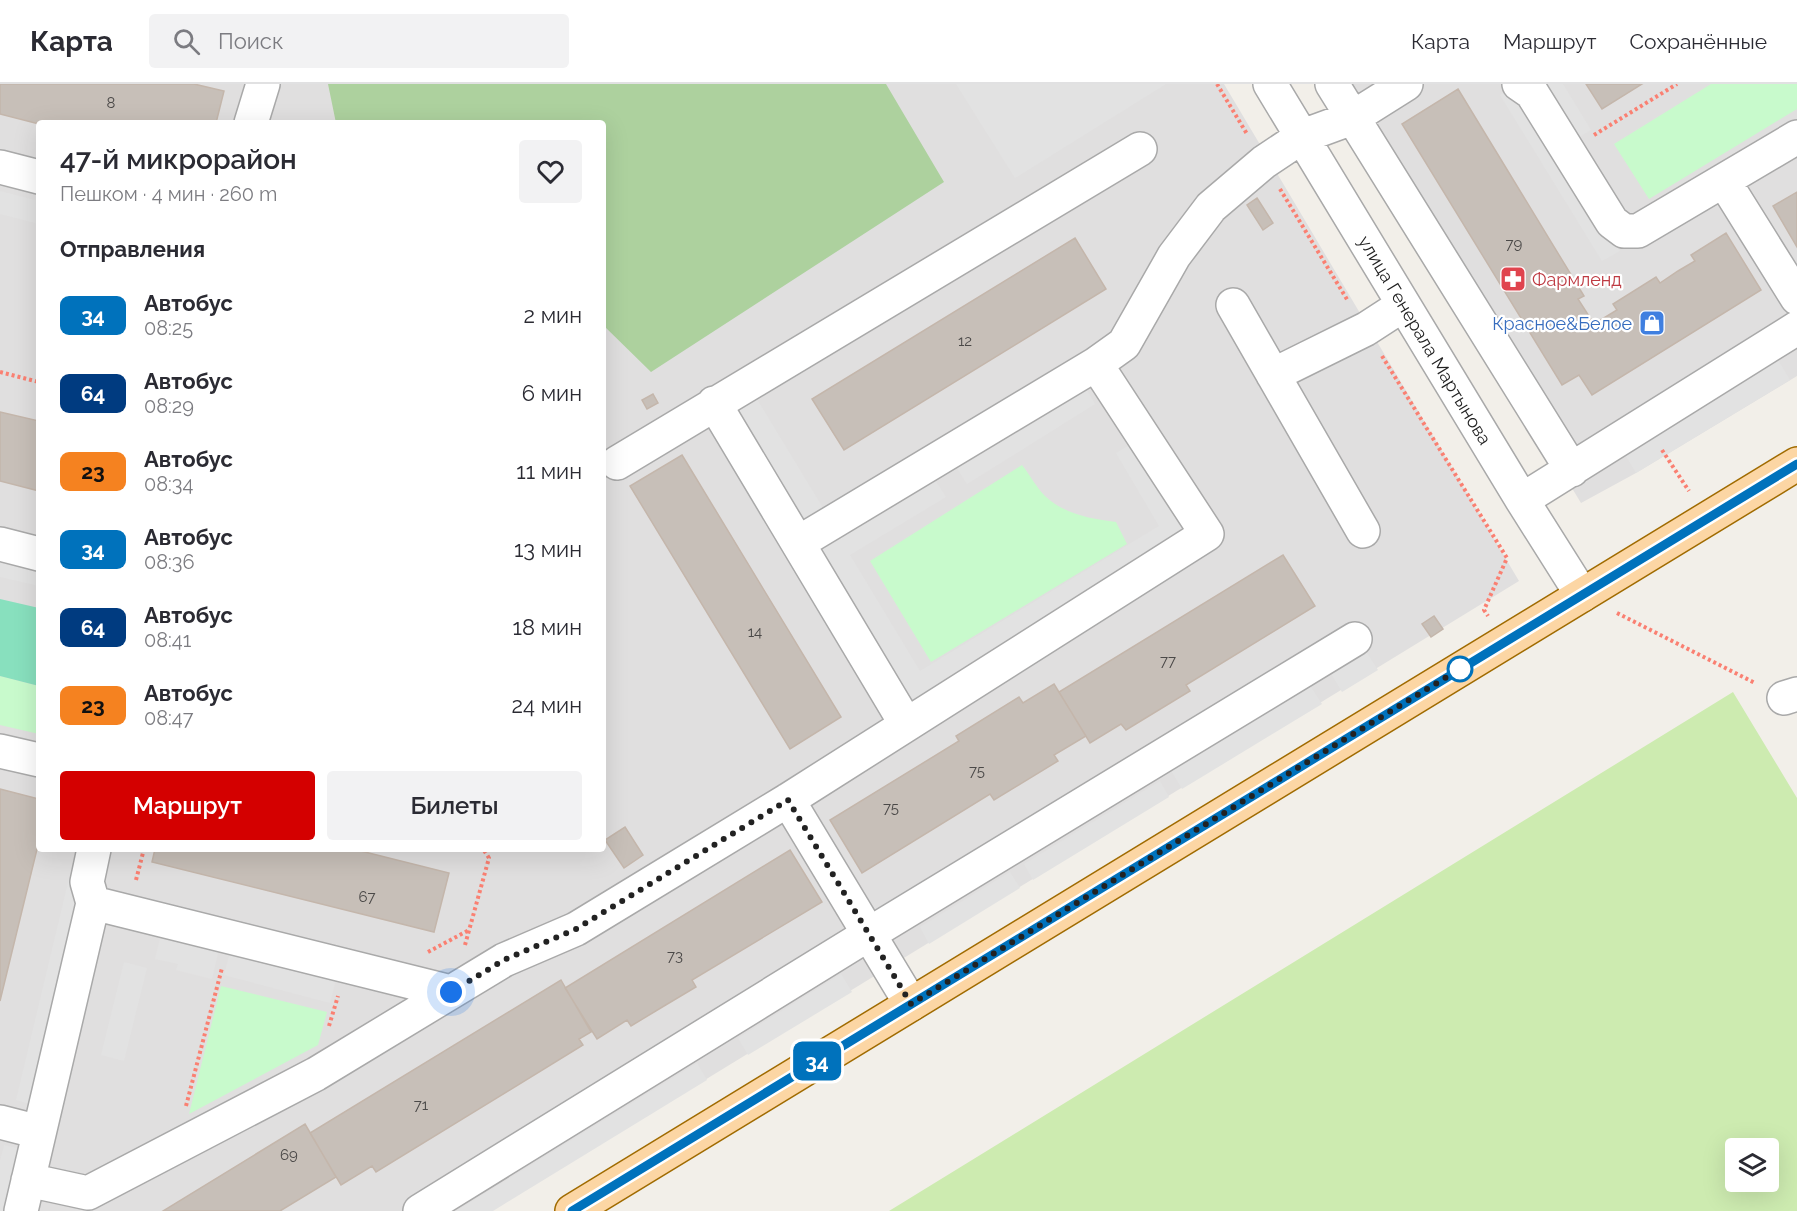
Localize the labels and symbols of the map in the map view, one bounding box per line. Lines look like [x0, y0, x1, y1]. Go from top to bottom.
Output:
house number: 8 [107, 94, 116, 112]
street label: улица Генерала Мартынова [1354, 232, 1496, 448]
house number: 79 [1506, 235, 1523, 253]
pharmacy icon: Фармленд [1498, 264, 1528, 294]
place label: Фармленд [1532, 269, 1622, 290]
shop icon: Красное&Белое [1637, 308, 1667, 338]
place label: Красное&Белое [1492, 313, 1632, 334]
house number: 12 [958, 332, 972, 350]
house number: 14 [748, 623, 762, 641]
house number: 77 [1160, 652, 1176, 670]
unlabelled marker [1447, 656, 1473, 682]
house number: 75 [969, 762, 985, 780]
house number: 75 [883, 799, 899, 817]
house number: 67 [358, 888, 376, 906]
house number: 73 [667, 947, 683, 965]
your location [436, 977, 466, 1007]
line badge: 34 [790, 1042, 844, 1080]
house number: 71 [414, 1096, 429, 1114]
house number: 69 [280, 1146, 298, 1164]

